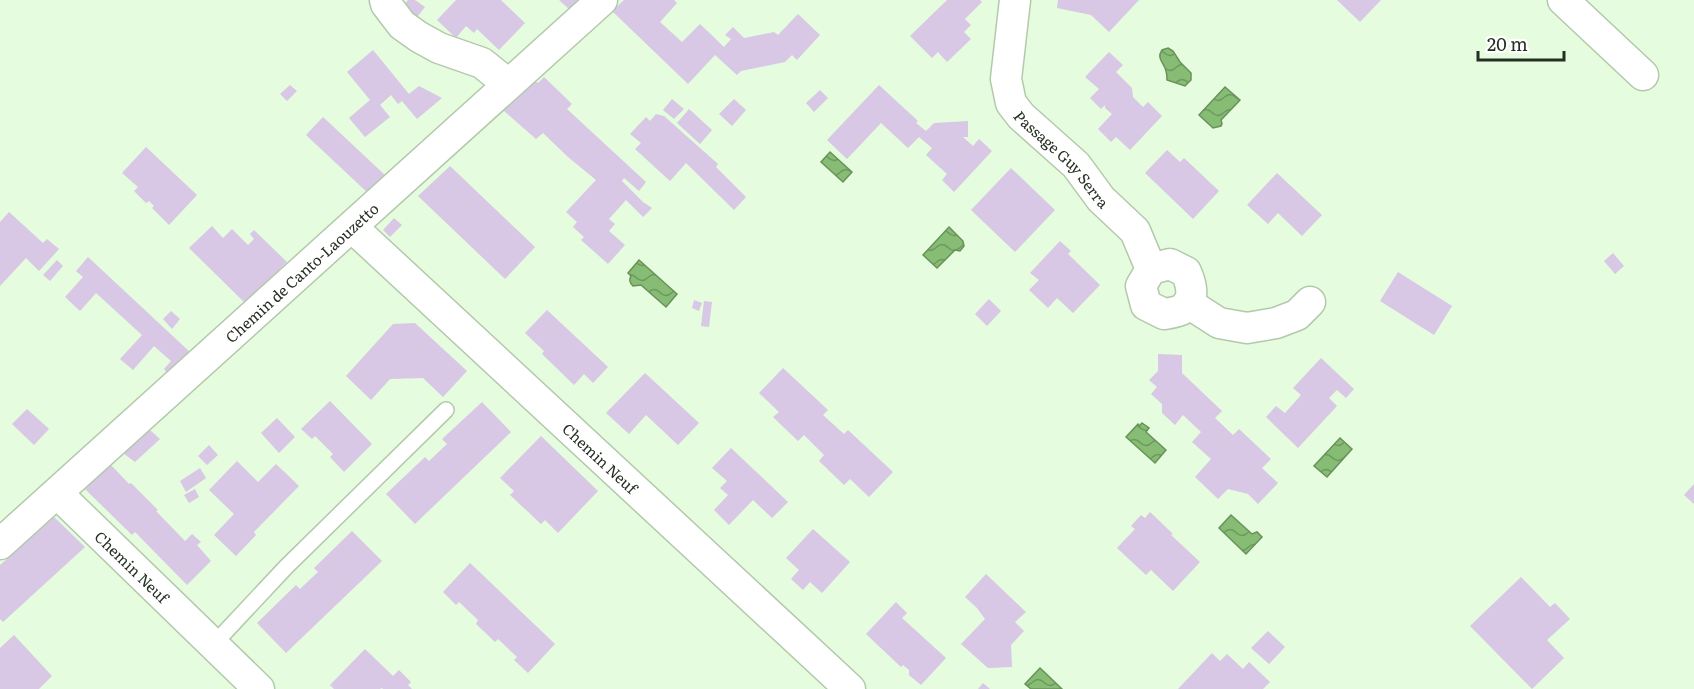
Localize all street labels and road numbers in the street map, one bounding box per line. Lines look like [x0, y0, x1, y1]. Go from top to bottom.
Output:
street label: Passage Guy Serra [1009, 105, 1115, 213]
street label: Chemin de Canto-Laouzetto [219, 196, 383, 347]
street label: Chemin Neuf [558, 417, 644, 499]
street label: Chemin Neuf [90, 525, 175, 608]

